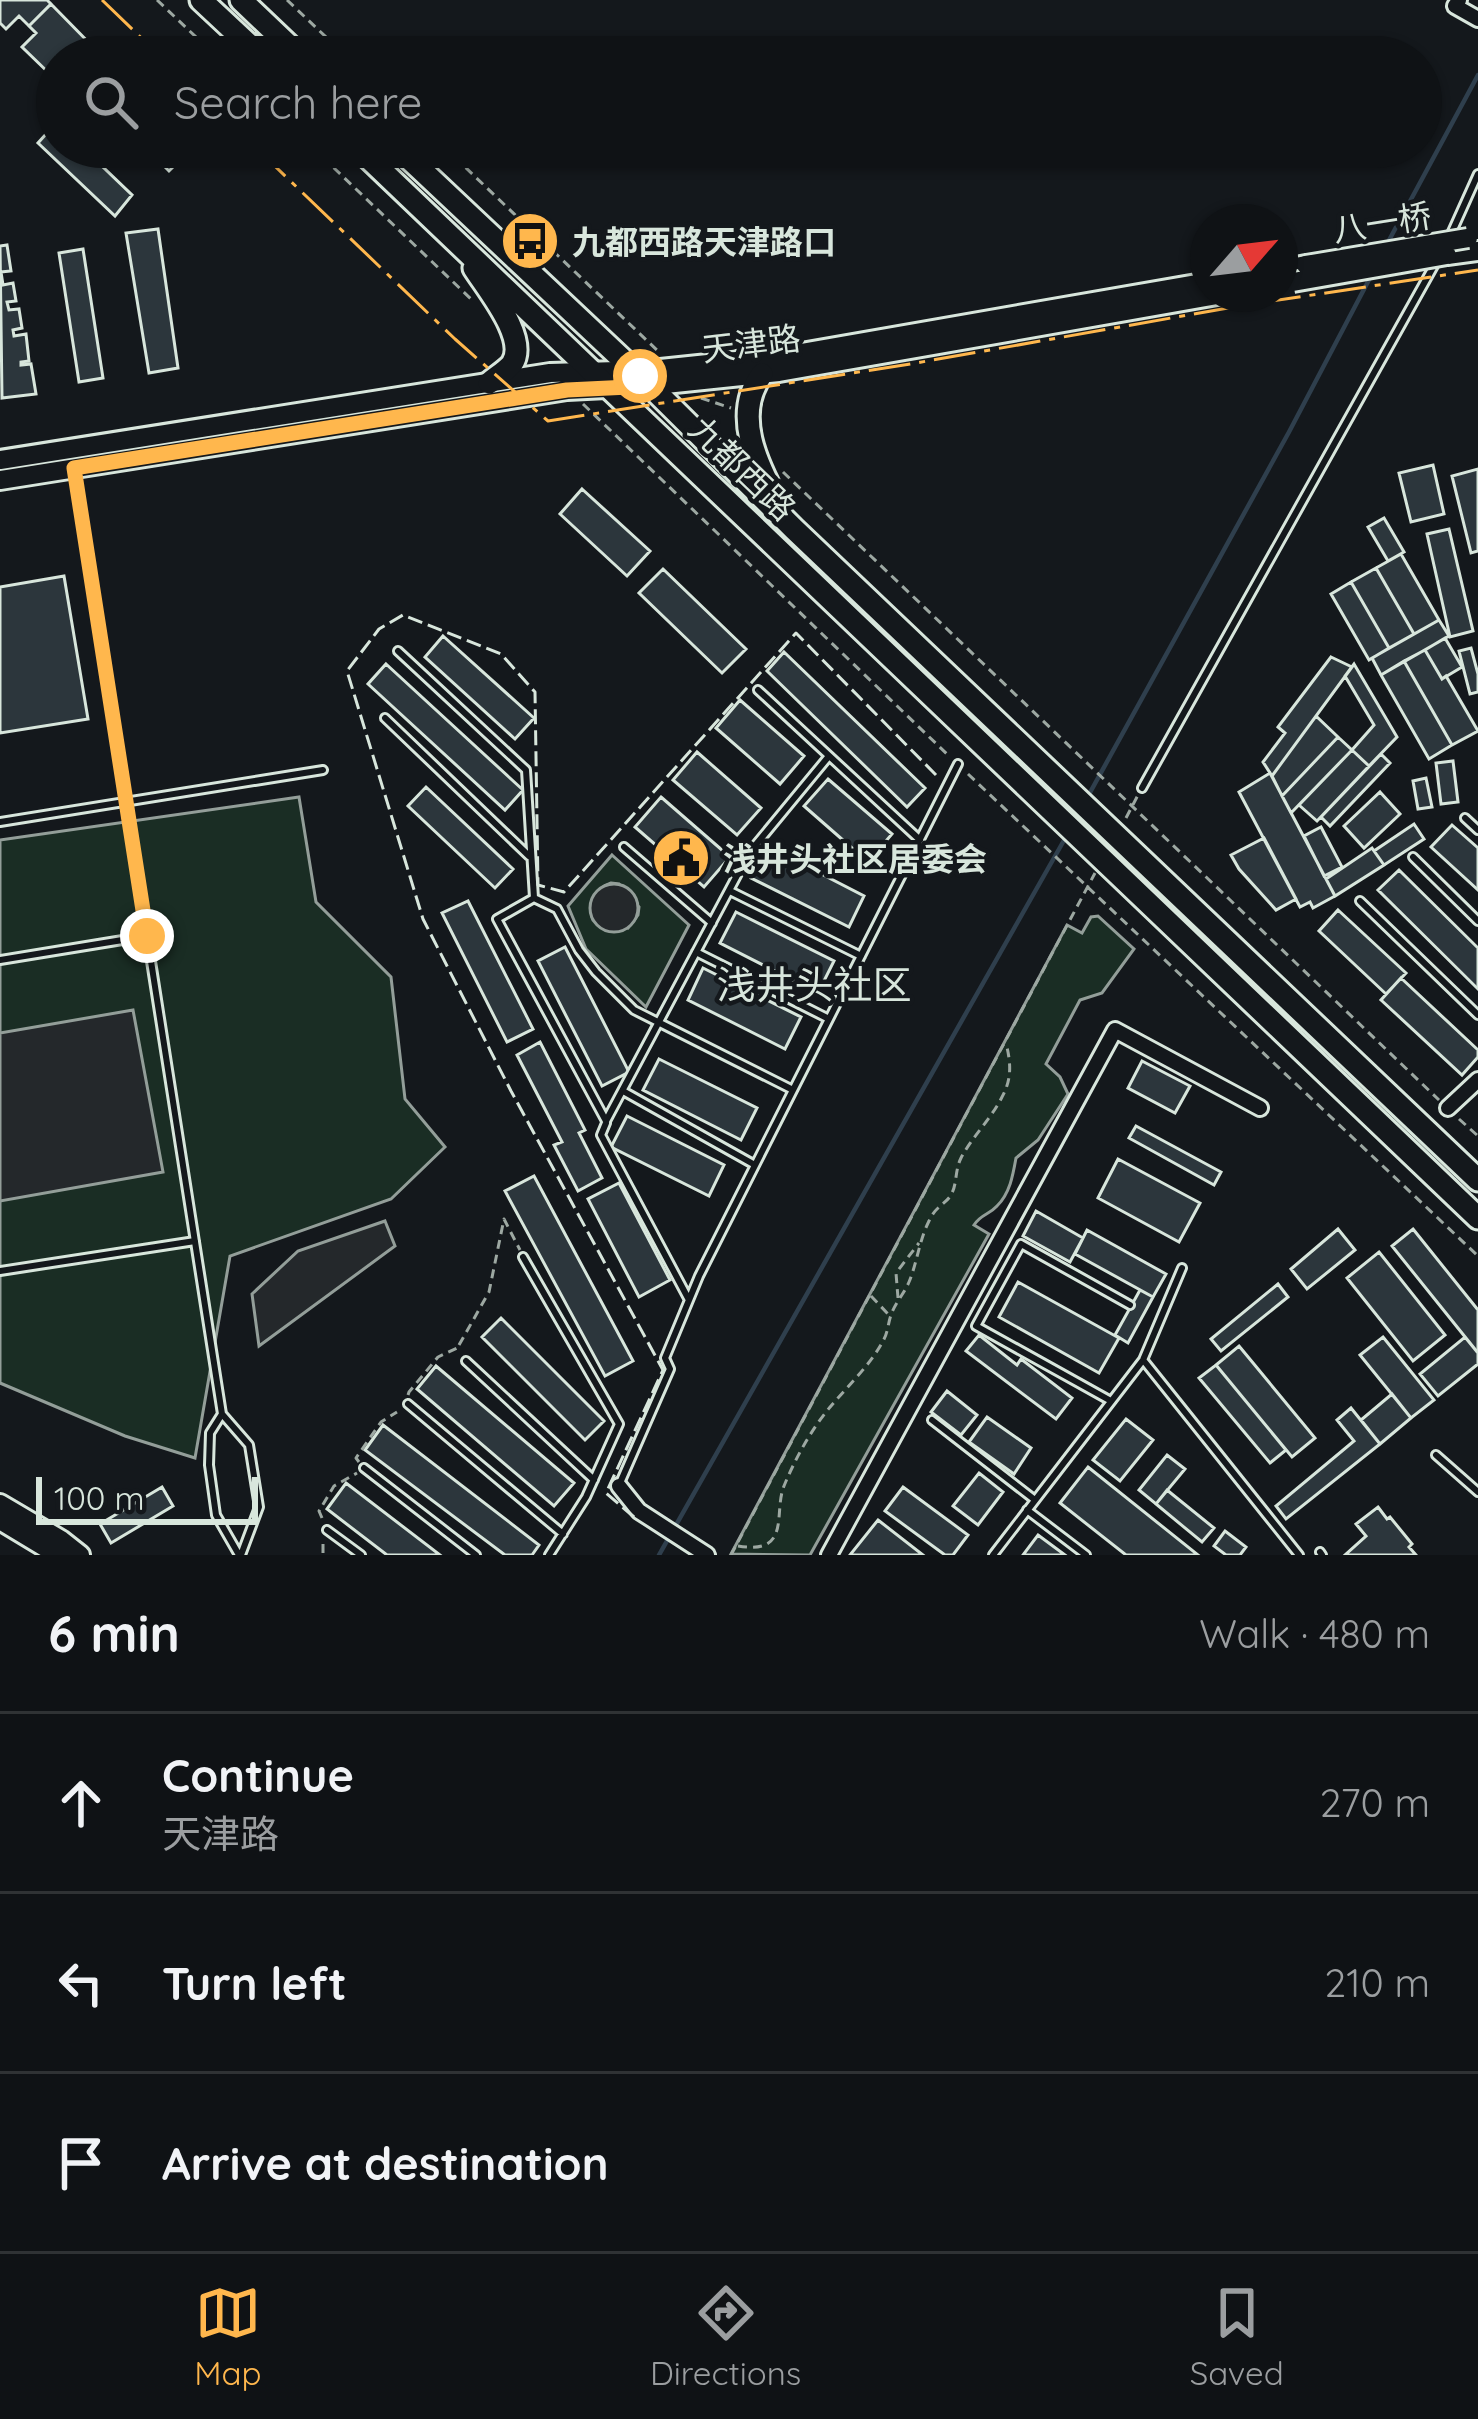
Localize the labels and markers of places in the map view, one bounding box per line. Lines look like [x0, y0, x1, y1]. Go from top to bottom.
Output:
bus stop icon: 九都西路天津路口 [499, 210, 561, 272]
place label: 九都西路天津路口 [572, 221, 836, 262]
public building icon: 浅井头社区居委会 [650, 827, 712, 889]
place label: 浅井头社区居委会 [723, 838, 987, 879]

